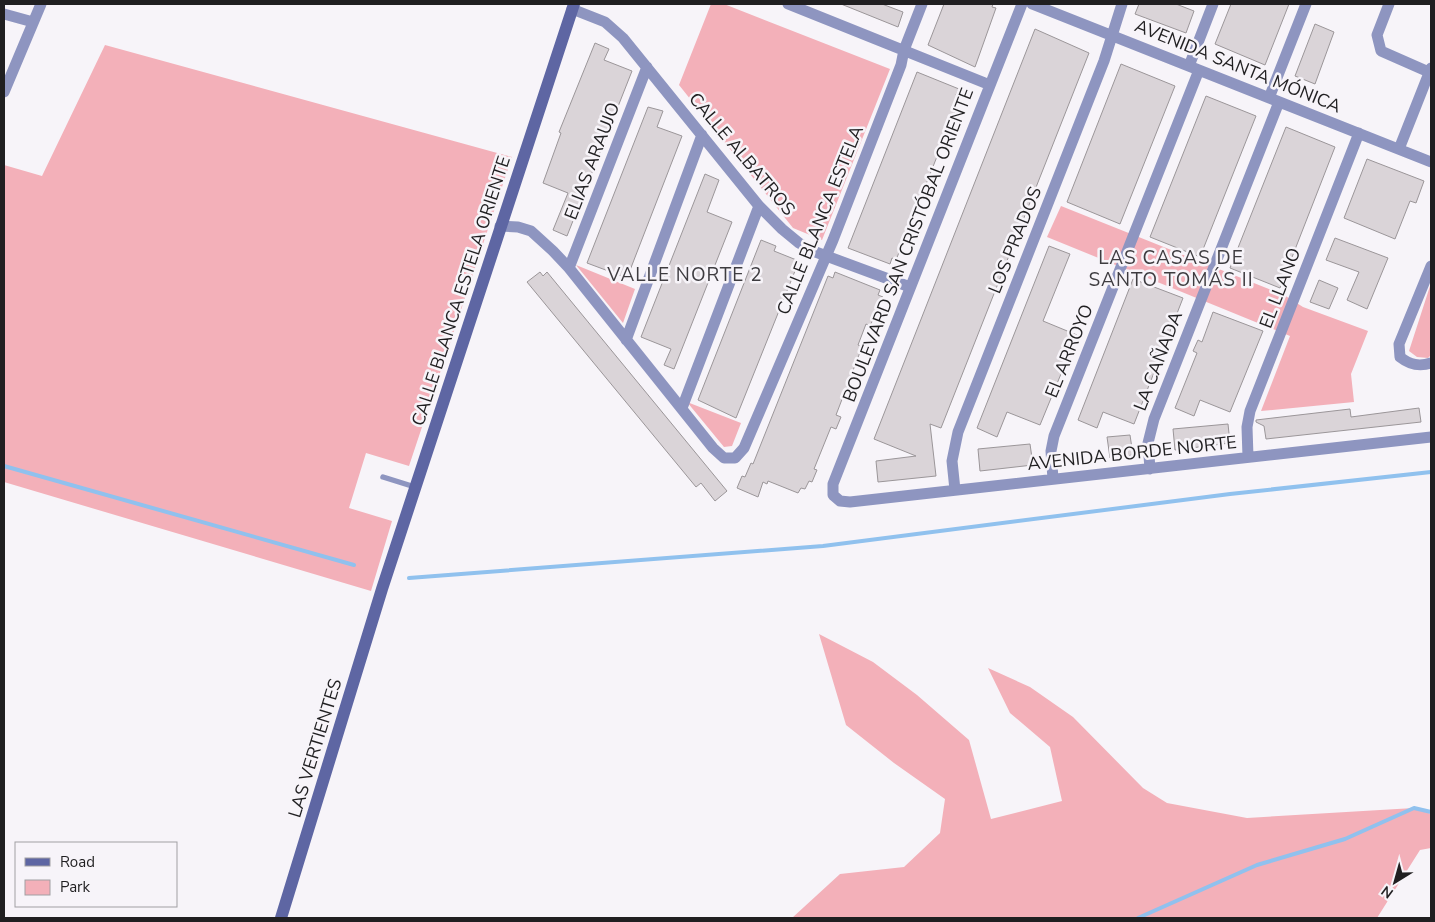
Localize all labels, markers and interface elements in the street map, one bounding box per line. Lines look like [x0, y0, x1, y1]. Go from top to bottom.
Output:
street label: AVENIDA SANTA MÓNICA [1131, 14, 1345, 118]
street label: BOULEVARD SAN CRISTÓBAL ORIENTE [837, 85, 979, 405]
street label: CALLE ALBATROS [683, 87, 801, 221]
street label: ELIAS ARAUJO [559, 99, 625, 223]
street label: CALLE BLANCA ESTELA [771, 122, 869, 318]
street label: CALLE BLANCA ESTELA ORIENTE [406, 153, 516, 429]
street label: LOS PRADOS [983, 183, 1047, 297]
street label: EL LLANO [1254, 244, 1306, 332]
district label: LAS CASAS DE SANTO TOMÁS II [1088, 245, 1254, 293]
district label: VALLE NORTE 2 [606, 262, 763, 288]
street label: EL ARROYO [1039, 301, 1099, 401]
street label: LA CAÑADA [1128, 308, 1188, 414]
street label: AVENIDA BORDE NORTE [1026, 430, 1238, 476]
street label: LAS VERTIENTES [282, 676, 348, 820]
legend [15, 842, 178, 907]
text: Road [60, 852, 95, 872]
north arrow [1370, 857, 1420, 907]
text: Park [60, 877, 90, 897]
text: N [1378, 881, 1397, 903]

